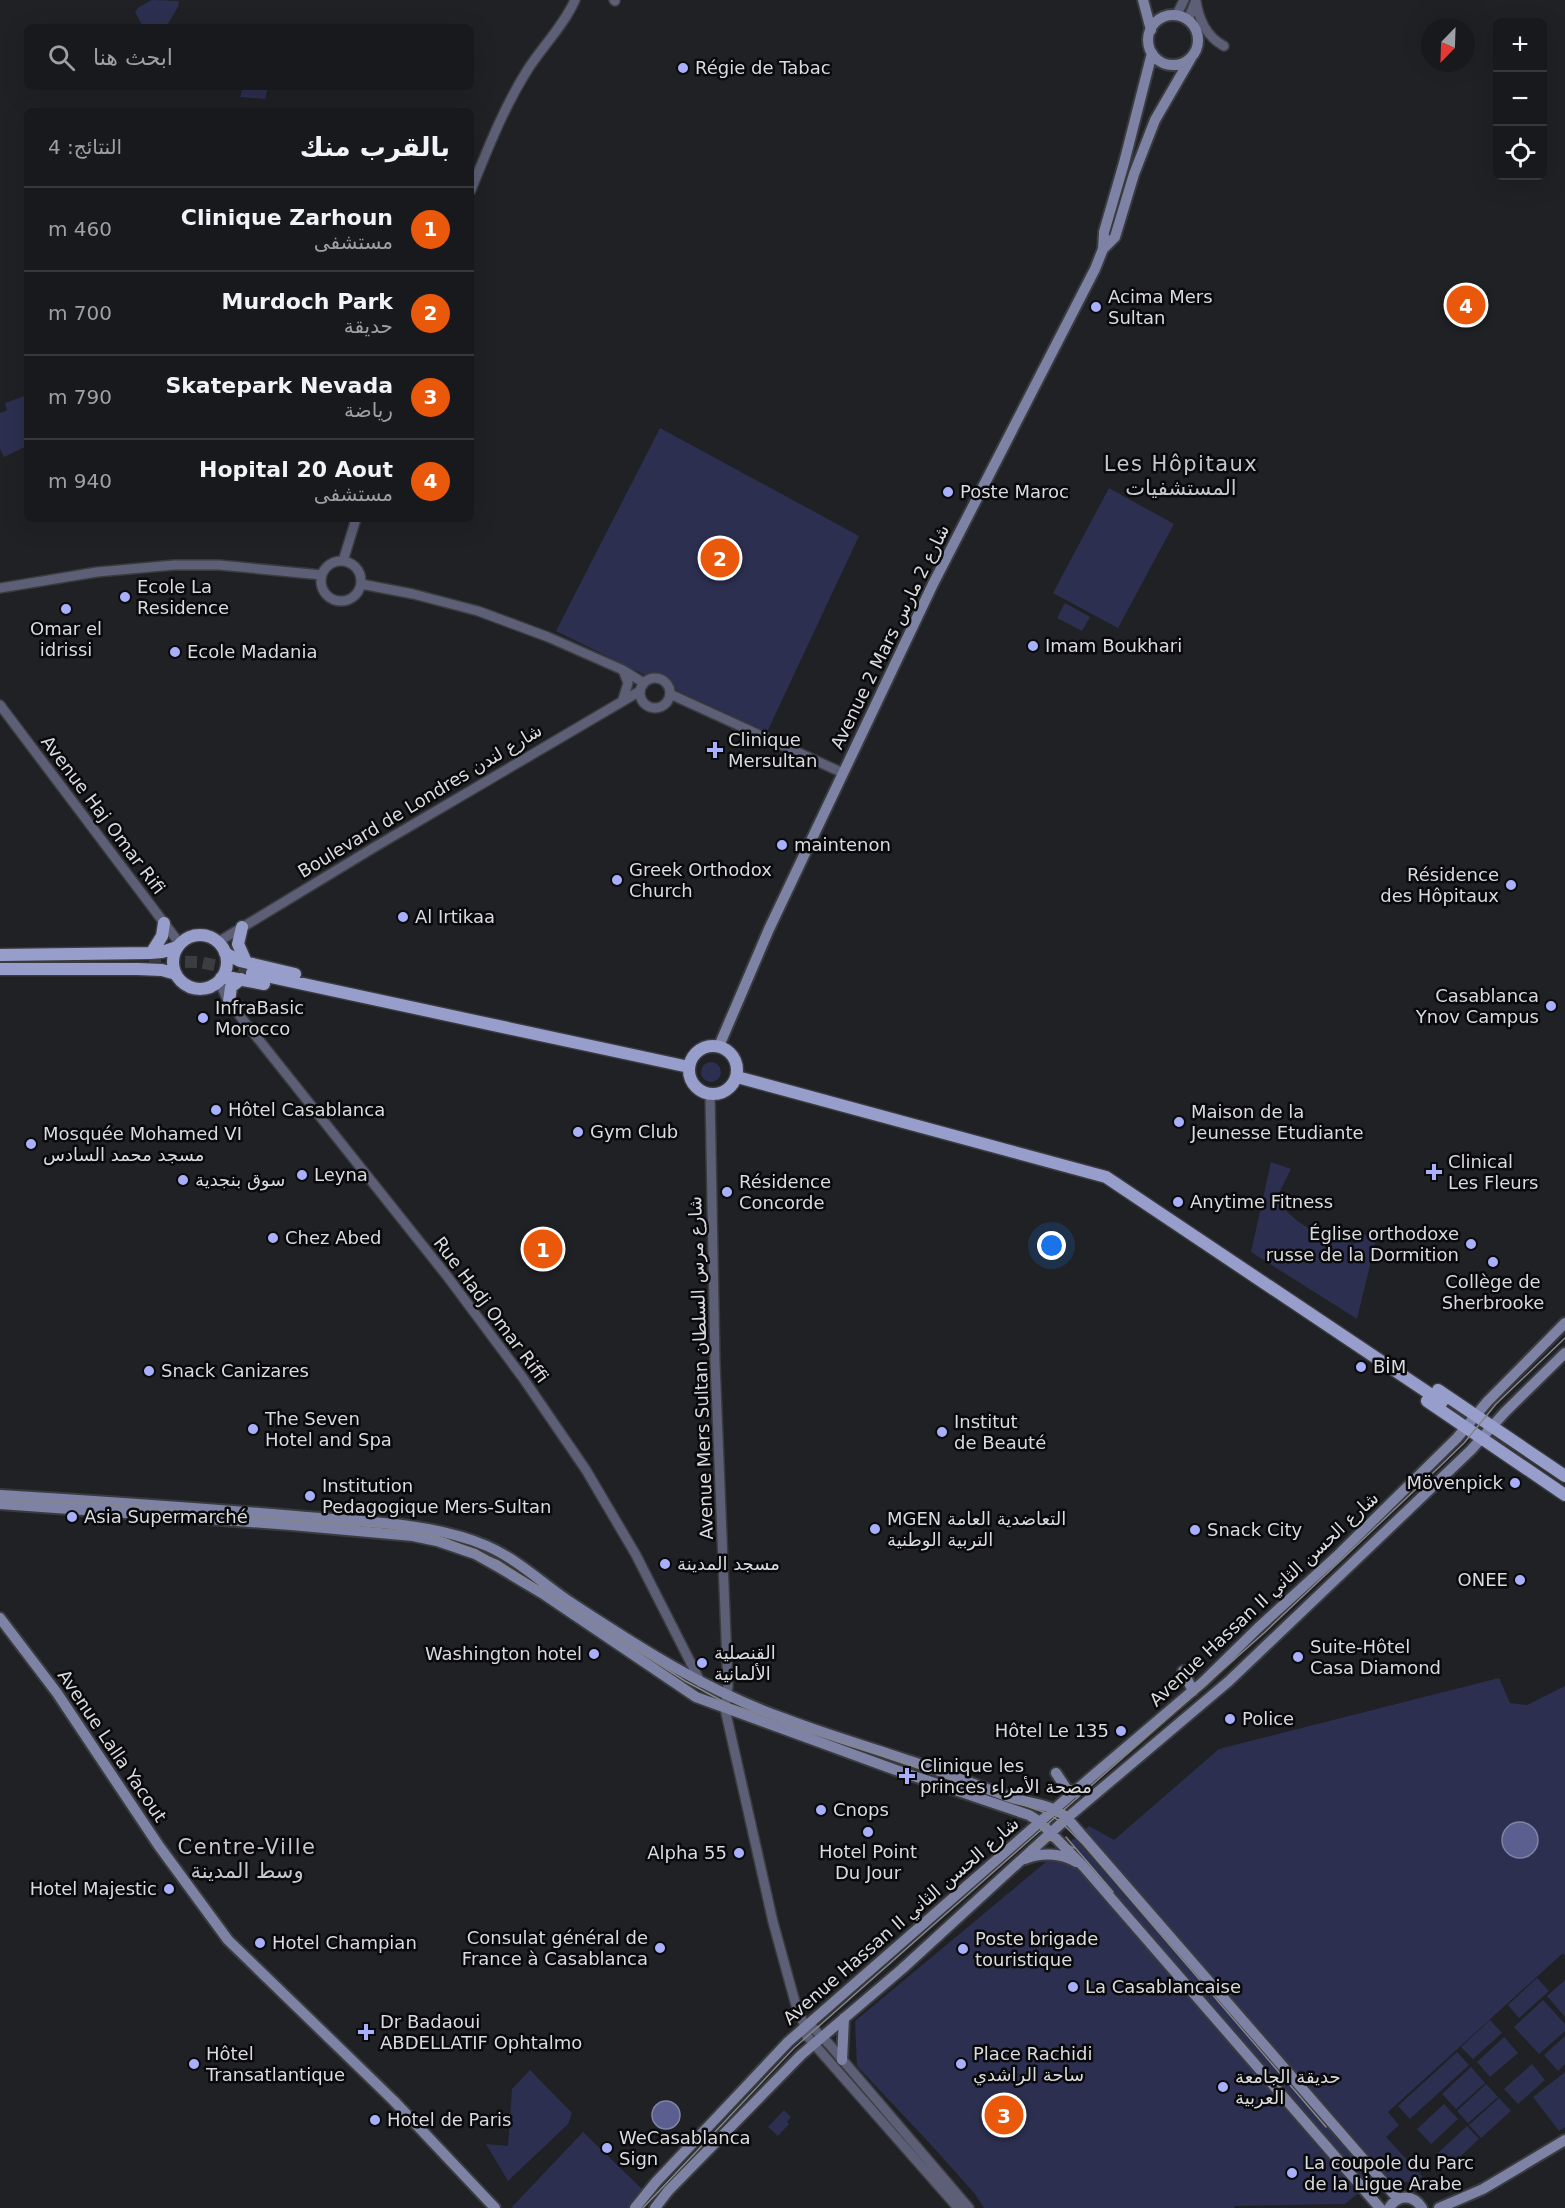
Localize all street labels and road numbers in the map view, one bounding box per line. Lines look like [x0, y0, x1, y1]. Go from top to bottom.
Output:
street label: Avenue 2 Mars شارع 2 مارس [826, 521, 954, 753]
street label: Boulevard de Londres شارع لندن [294, 719, 546, 883]
street label: Avenue Haj Omar Rifi [37, 731, 170, 898]
street label: Avenue Mers Sultan شارع مرس السلطان [684, 1196, 718, 1540]
street label: Rue Hadj Omar Riffi [430, 1233, 553, 1387]
street label: Avenue Hassan II شارع الحسن الثاني [1145, 1487, 1383, 1711]
street label: Avenue Lalla Yacout [54, 1666, 171, 1826]
street label: Avenue Hassan II شارع الحسن الثاني [779, 1813, 1023, 2029]

